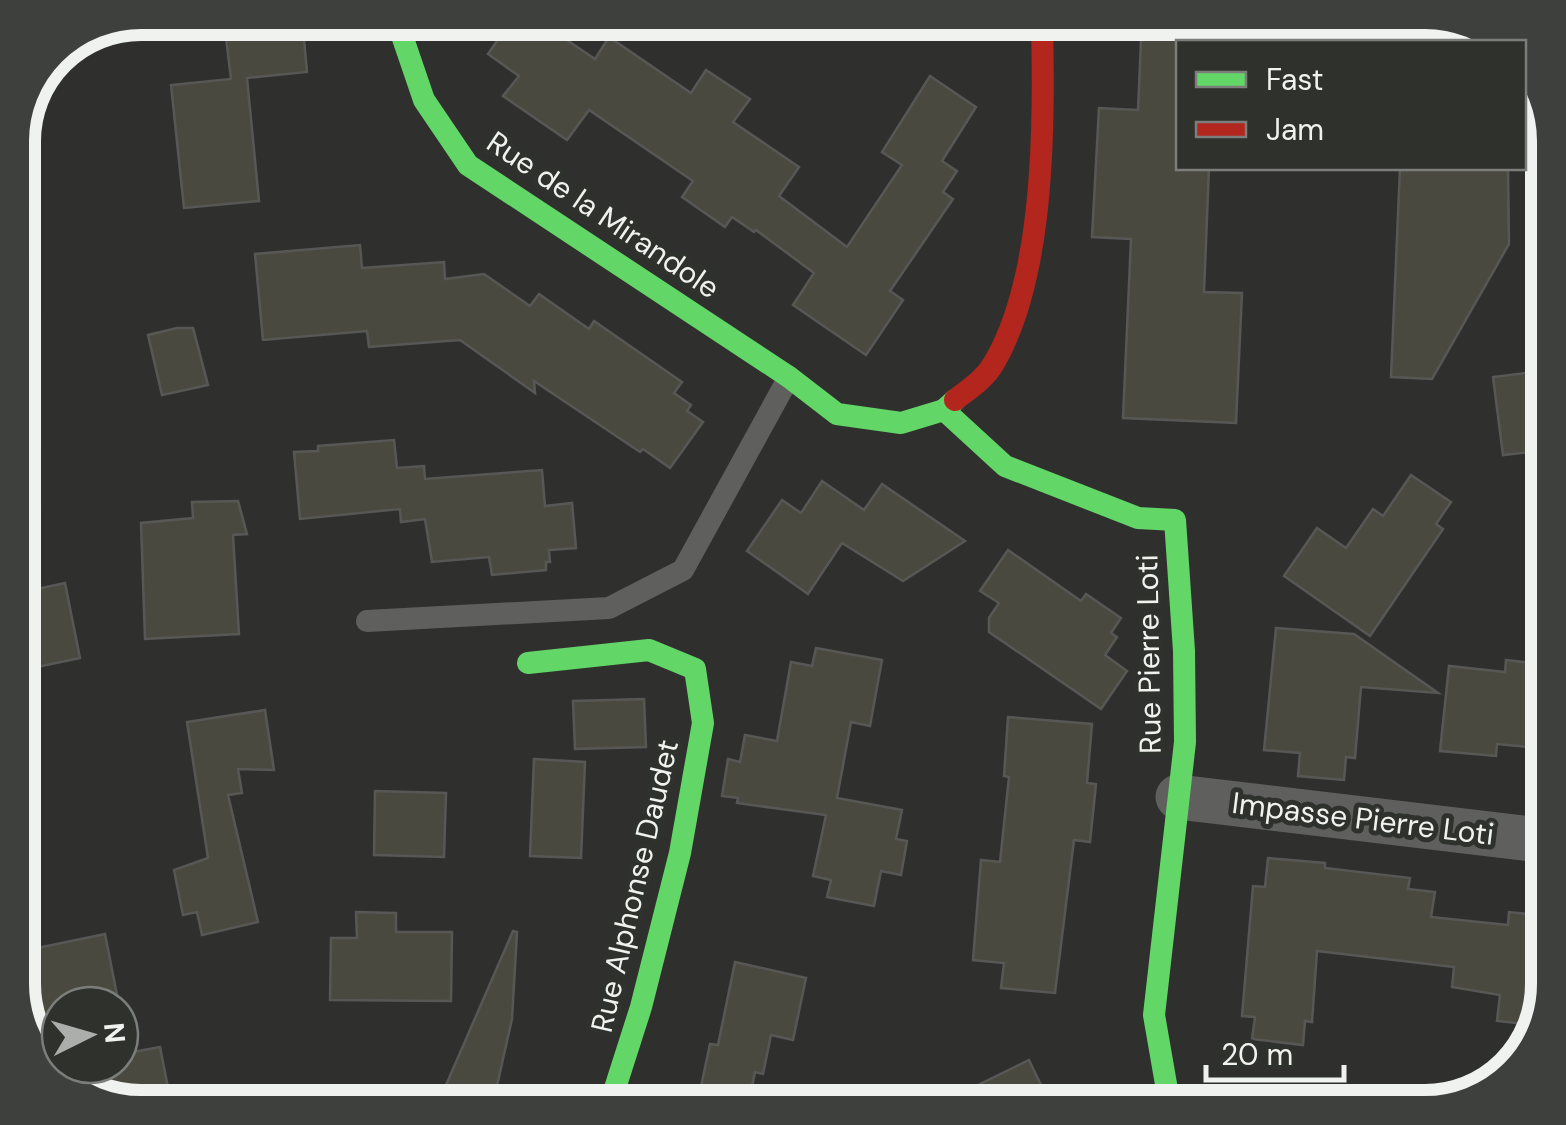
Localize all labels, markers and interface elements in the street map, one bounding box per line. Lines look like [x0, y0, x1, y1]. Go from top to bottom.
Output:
legend [1176, 40, 1526, 170]
text: Fast [1266, 60, 1324, 99]
text: Jam [1266, 110, 1324, 149]
street label: Rue de la Mirandole [480, 122, 727, 307]
street label: Rue Pierre Loti [1127, 554, 1170, 754]
street label: Rue Alphonse Daudet [582, 736, 687, 1036]
street label: Impasse Pierre Loti [1230, 783, 1496, 854]
north arrow [40, 985, 140, 1085]
scale bar [1206, 1020, 1344, 1082]
text: N [95, 1021, 134, 1045]
text: 20 m [1221, 1035, 1293, 1074]

